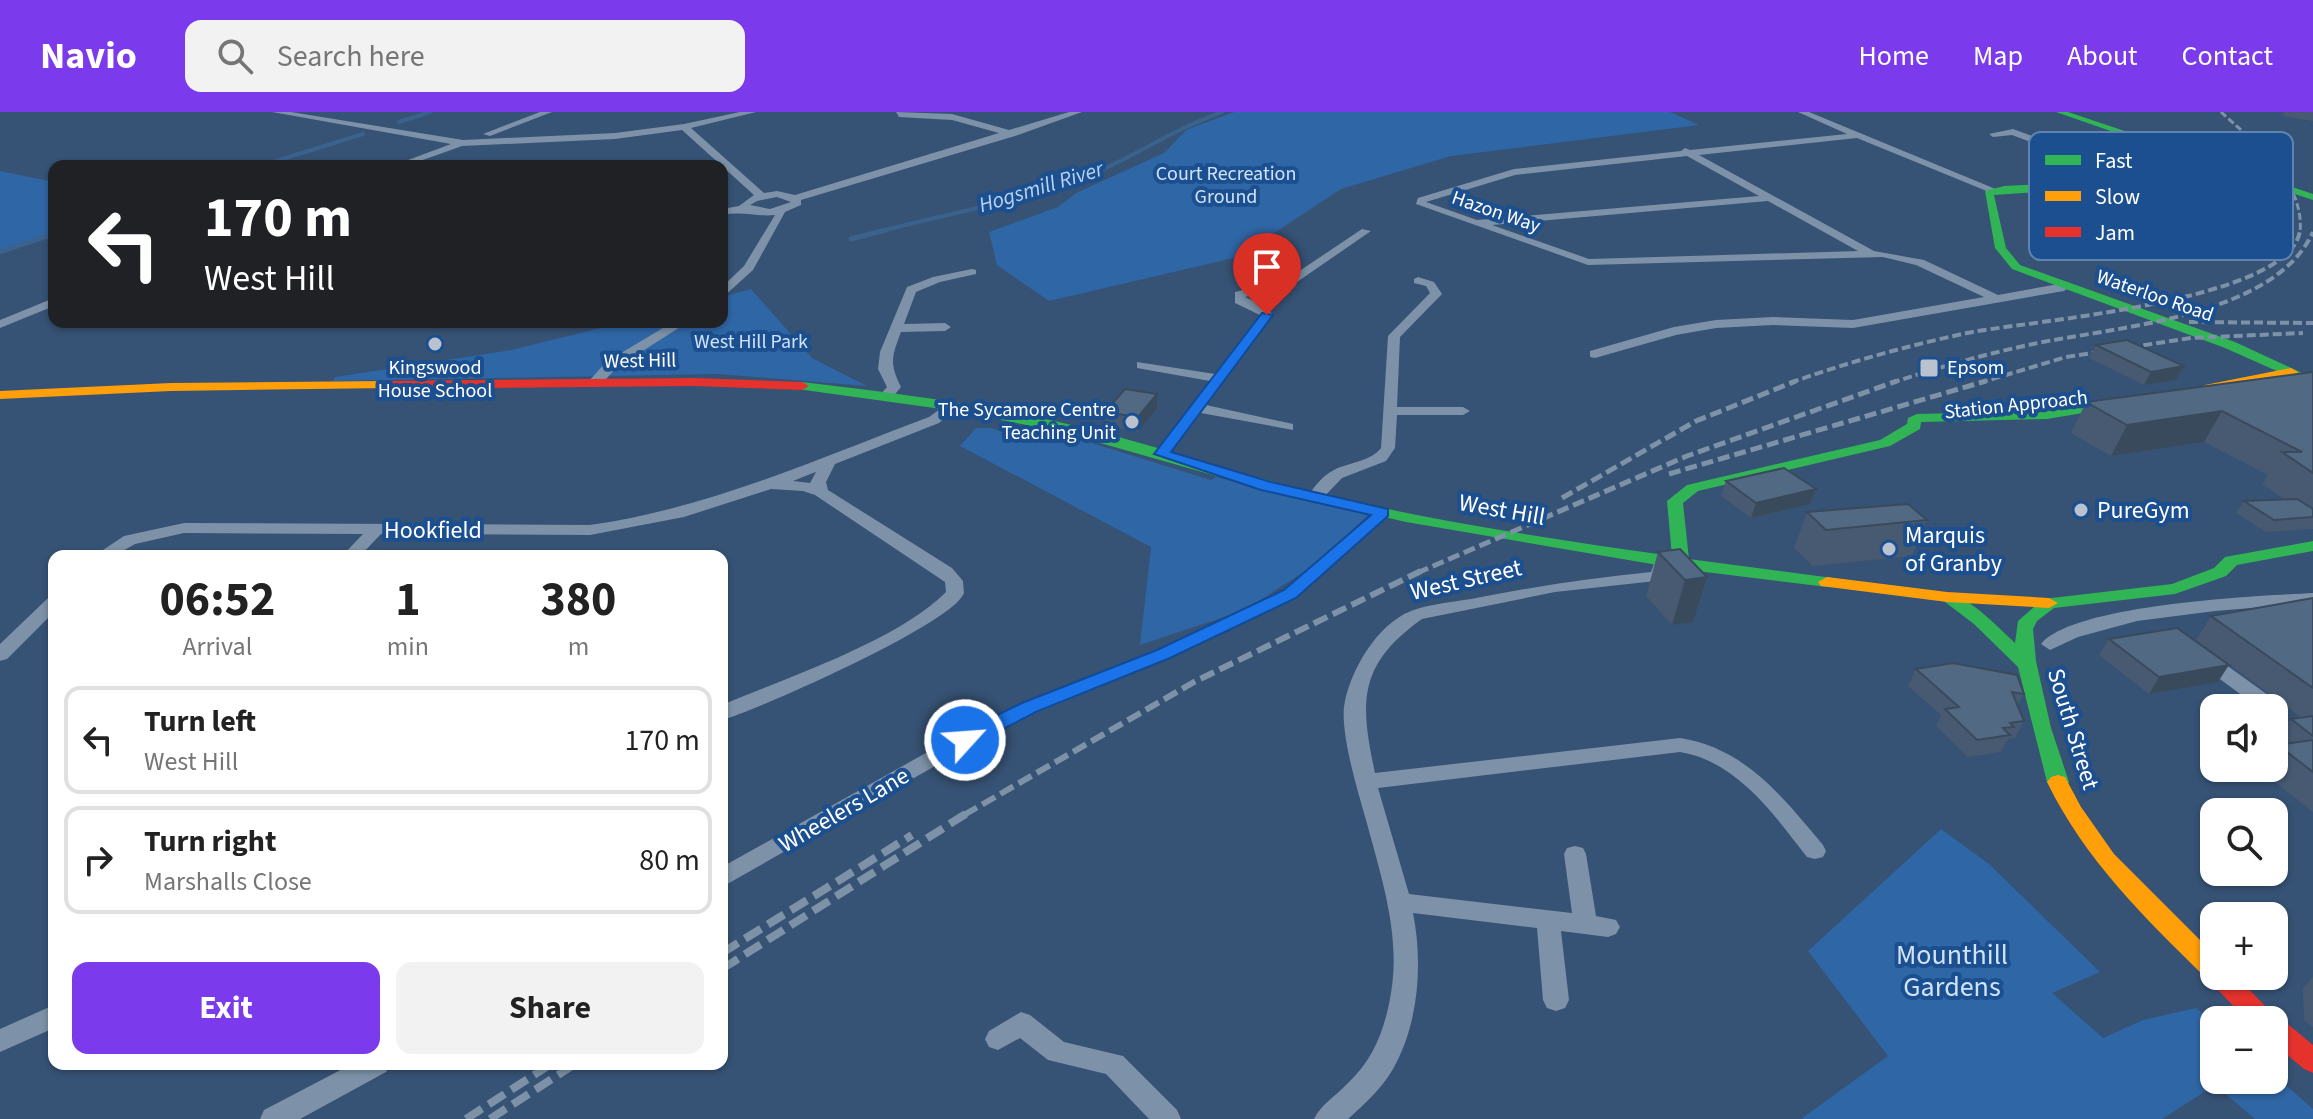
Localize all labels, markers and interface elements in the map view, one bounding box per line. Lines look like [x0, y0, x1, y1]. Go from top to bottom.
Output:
search box [185, 20, 745, 92]
text: Navio [40, 29, 137, 83]
icon: search [213, 34, 257, 78]
text: Search here [277, 35, 425, 78]
text: Home [1858, 36, 1929, 76]
text: Map [1973, 36, 2023, 76]
text: About [2067, 36, 2138, 76]
text: Contact [2182, 36, 2273, 76]
legend [2029, 132, 2293, 260]
text: Fast [2095, 145, 2133, 177]
water label: Hogsmill River [975, 152, 1109, 221]
park label: Court Recreation Ground [1156, 160, 1296, 211]
text: 170 m [204, 179, 352, 258]
text: Slow [2095, 181, 2140, 213]
street label: Hazon Way [1448, 184, 1545, 240]
icon: left [72, 192, 176, 296]
text: Jam [2095, 217, 2135, 249]
pin [1233, 233, 1301, 315]
icon: arrive [1245, 245, 1289, 289]
text: West Hill [204, 253, 335, 304]
street label: Waterloo Road [2093, 263, 2217, 329]
park label: West Hill Park [694, 328, 808, 356]
marker: Kingswood House School [426, 335, 444, 353]
street label: West Hill [603, 346, 677, 376]
place label: Kingswood House School [378, 354, 492, 405]
place label: Epsom [1947, 354, 2004, 382]
marker: Epsom [1918, 357, 1940, 379]
street label: Station Approach [1943, 384, 2089, 426]
place label: The Sycamore Centre Teaching Unit [938, 396, 1116, 447]
marker: The Sycamore Centre Teaching Unit [1123, 413, 1141, 431]
street label: West Hill [1456, 485, 1548, 535]
place label: PureGym [2097, 493, 2190, 528]
marker: PureGym [2072, 501, 2090, 519]
street label: Hookfield [384, 513, 482, 548]
place label: Marquis of Granby [1905, 518, 2002, 581]
marker: Marquis of Granby [1880, 540, 1898, 558]
street label: West Street [1407, 550, 1525, 610]
text: 06:52 [159, 566, 275, 634]
text: 1 [395, 566, 421, 634]
text: 380 [540, 566, 616, 634]
text: Arrival [182, 628, 252, 665]
text: min [387, 628, 429, 665]
text: m [568, 628, 589, 665]
street label: South Street [2038, 664, 2108, 794]
map controls [2200, 694, 2288, 1094]
button: sound [2200, 694, 2288, 782]
position arrow [923, 698, 1007, 782]
text: Turn left [144, 700, 256, 743]
icon: left [76, 718, 120, 762]
text: 170 m [624, 719, 700, 762]
text: West Hill [144, 743, 238, 780]
street label: Wheelers Lane [772, 758, 916, 862]
button: search [2200, 798, 2288, 886]
text: Turn right [144, 820, 276, 863]
icon: right [76, 838, 120, 882]
text: 80 m [639, 839, 700, 882]
text: Marshalls Close [144, 863, 312, 900]
button: + [2200, 902, 2288, 990]
park label: Mounthill Gardens [1896, 935, 2008, 1007]
button: Exit [72, 962, 380, 1054]
button: Share [396, 962, 704, 1054]
button: − [2200, 1006, 2288, 1094]

